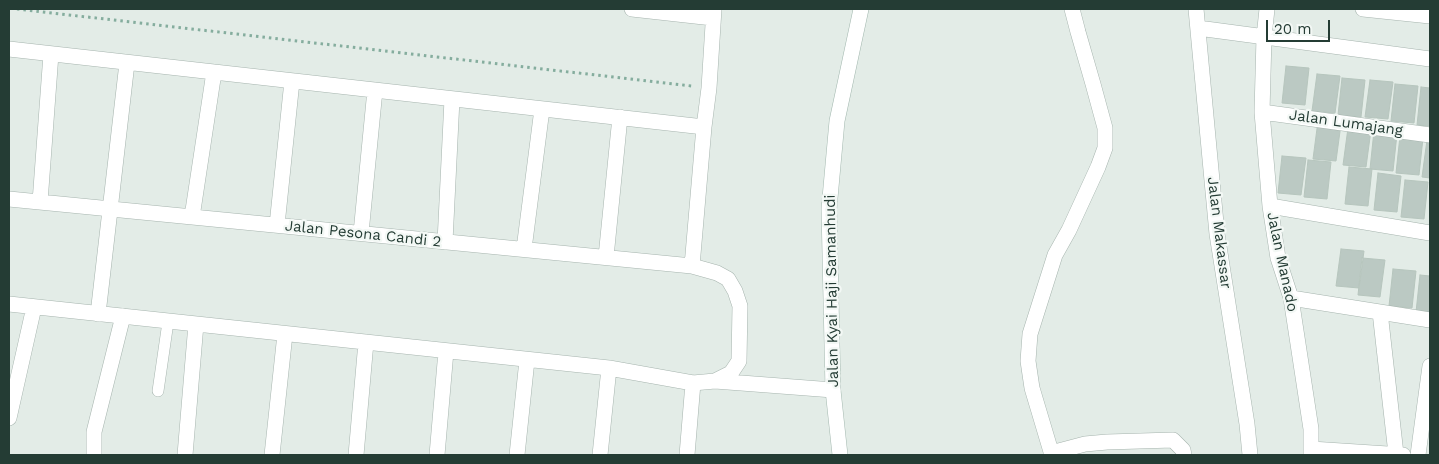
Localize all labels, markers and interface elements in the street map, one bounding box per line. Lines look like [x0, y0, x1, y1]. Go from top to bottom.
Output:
scale bar [1269, 10, 1333, 42]
text: 20 m [1274, 20, 1312, 38]
street label: Jalan Lumajang [1288, 106, 1404, 140]
street label: Jalan Makassar [1203, 176, 1235, 290]
street label: Jalan Kyai Haji Samanhudi [821, 194, 843, 388]
street label: Jalan Manado [1263, 210, 1301, 314]
street label: Jalan Pesona Candi 2 [284, 217, 442, 251]

